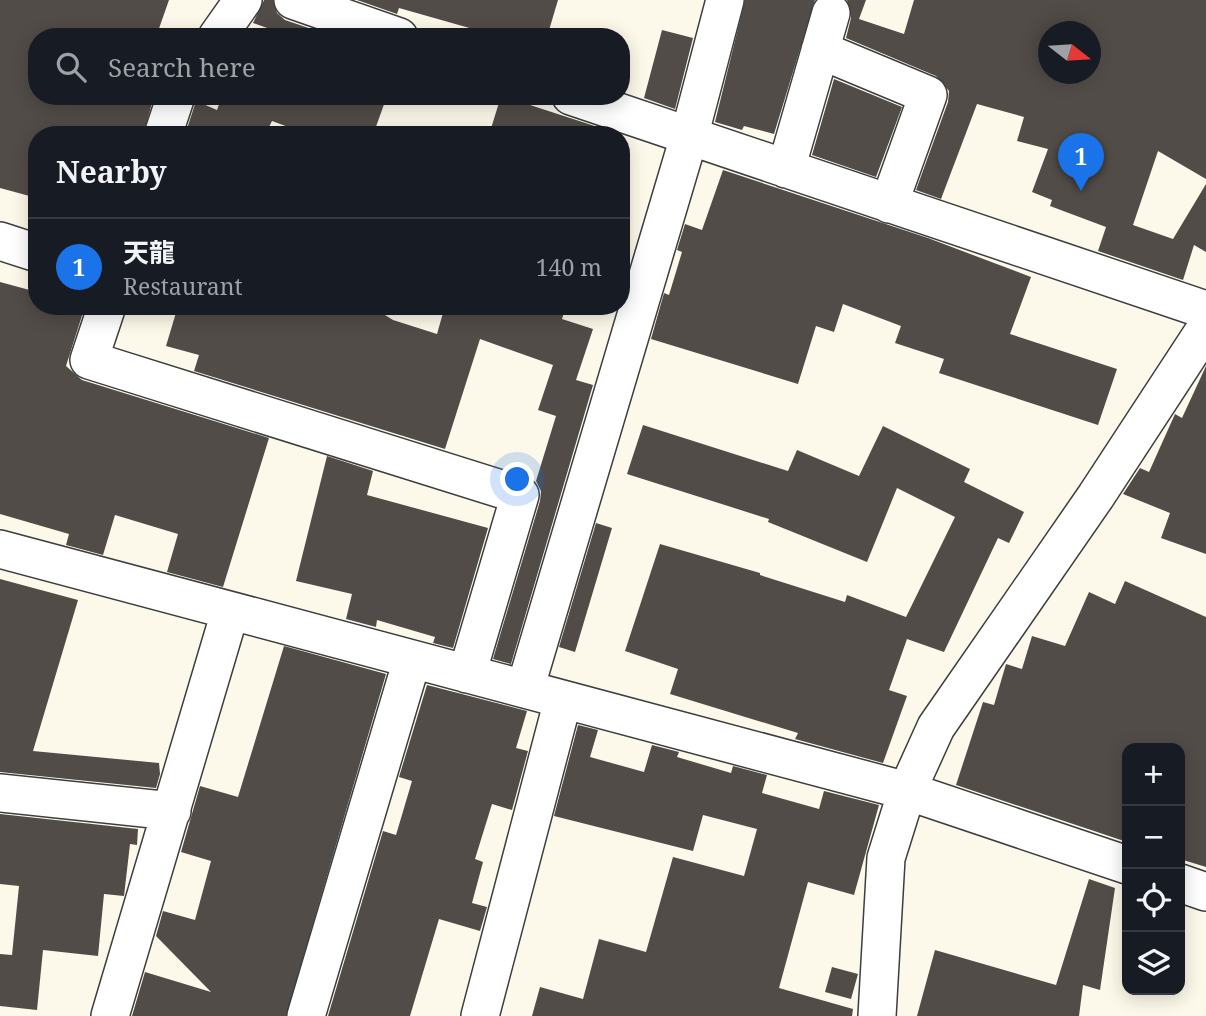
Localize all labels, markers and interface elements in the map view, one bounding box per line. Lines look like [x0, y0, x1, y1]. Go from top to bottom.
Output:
north arrow [1038, 21, 1101, 84]
search box [28, 28, 630, 105]
icon: search [52, 48, 90, 86]
text: Search here [108, 49, 256, 85]
pin: 1 [1058, 133, 1104, 191]
text: Nearby [56, 151, 167, 192]
text: 天龍 [123, 234, 175, 270]
text: 1 [73, 251, 86, 283]
text: 140 m [536, 251, 602, 283]
text: Restaurant [123, 270, 243, 302]
your location [500, 462, 534, 496]
map controls [1122, 743, 1185, 995]
button: + [1122, 743, 1185, 806]
button: − [1122, 806, 1185, 869]
button: locate [1122, 869, 1185, 932]
button: layers [1122, 932, 1185, 995]

